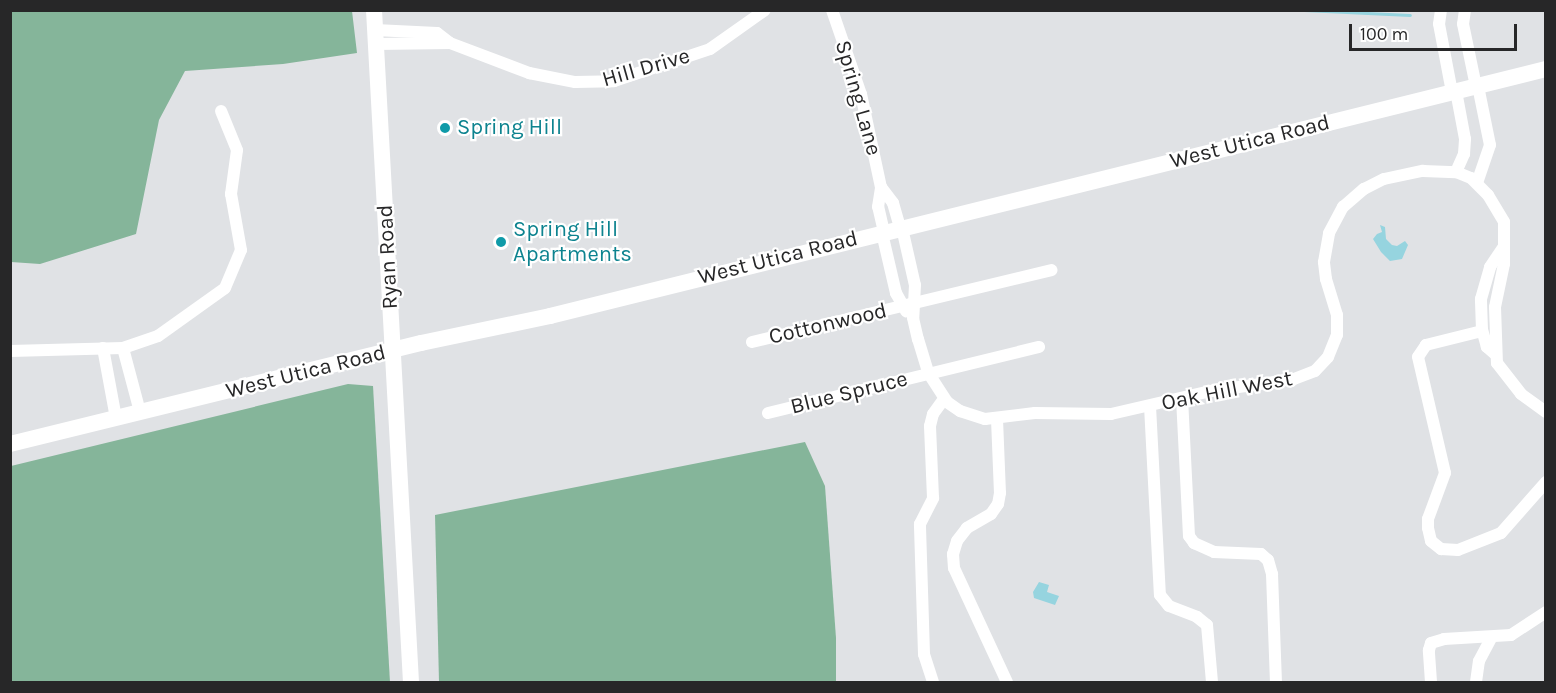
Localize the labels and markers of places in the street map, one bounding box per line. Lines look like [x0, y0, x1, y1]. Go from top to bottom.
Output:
place label: Spring Hill [457, 115, 562, 141]
marker: Spring Hill [438, 121, 452, 135]
place label: Spring Hill Apartments [513, 216, 632, 268]
marker: Spring Hill Apartments [494, 235, 508, 249]

